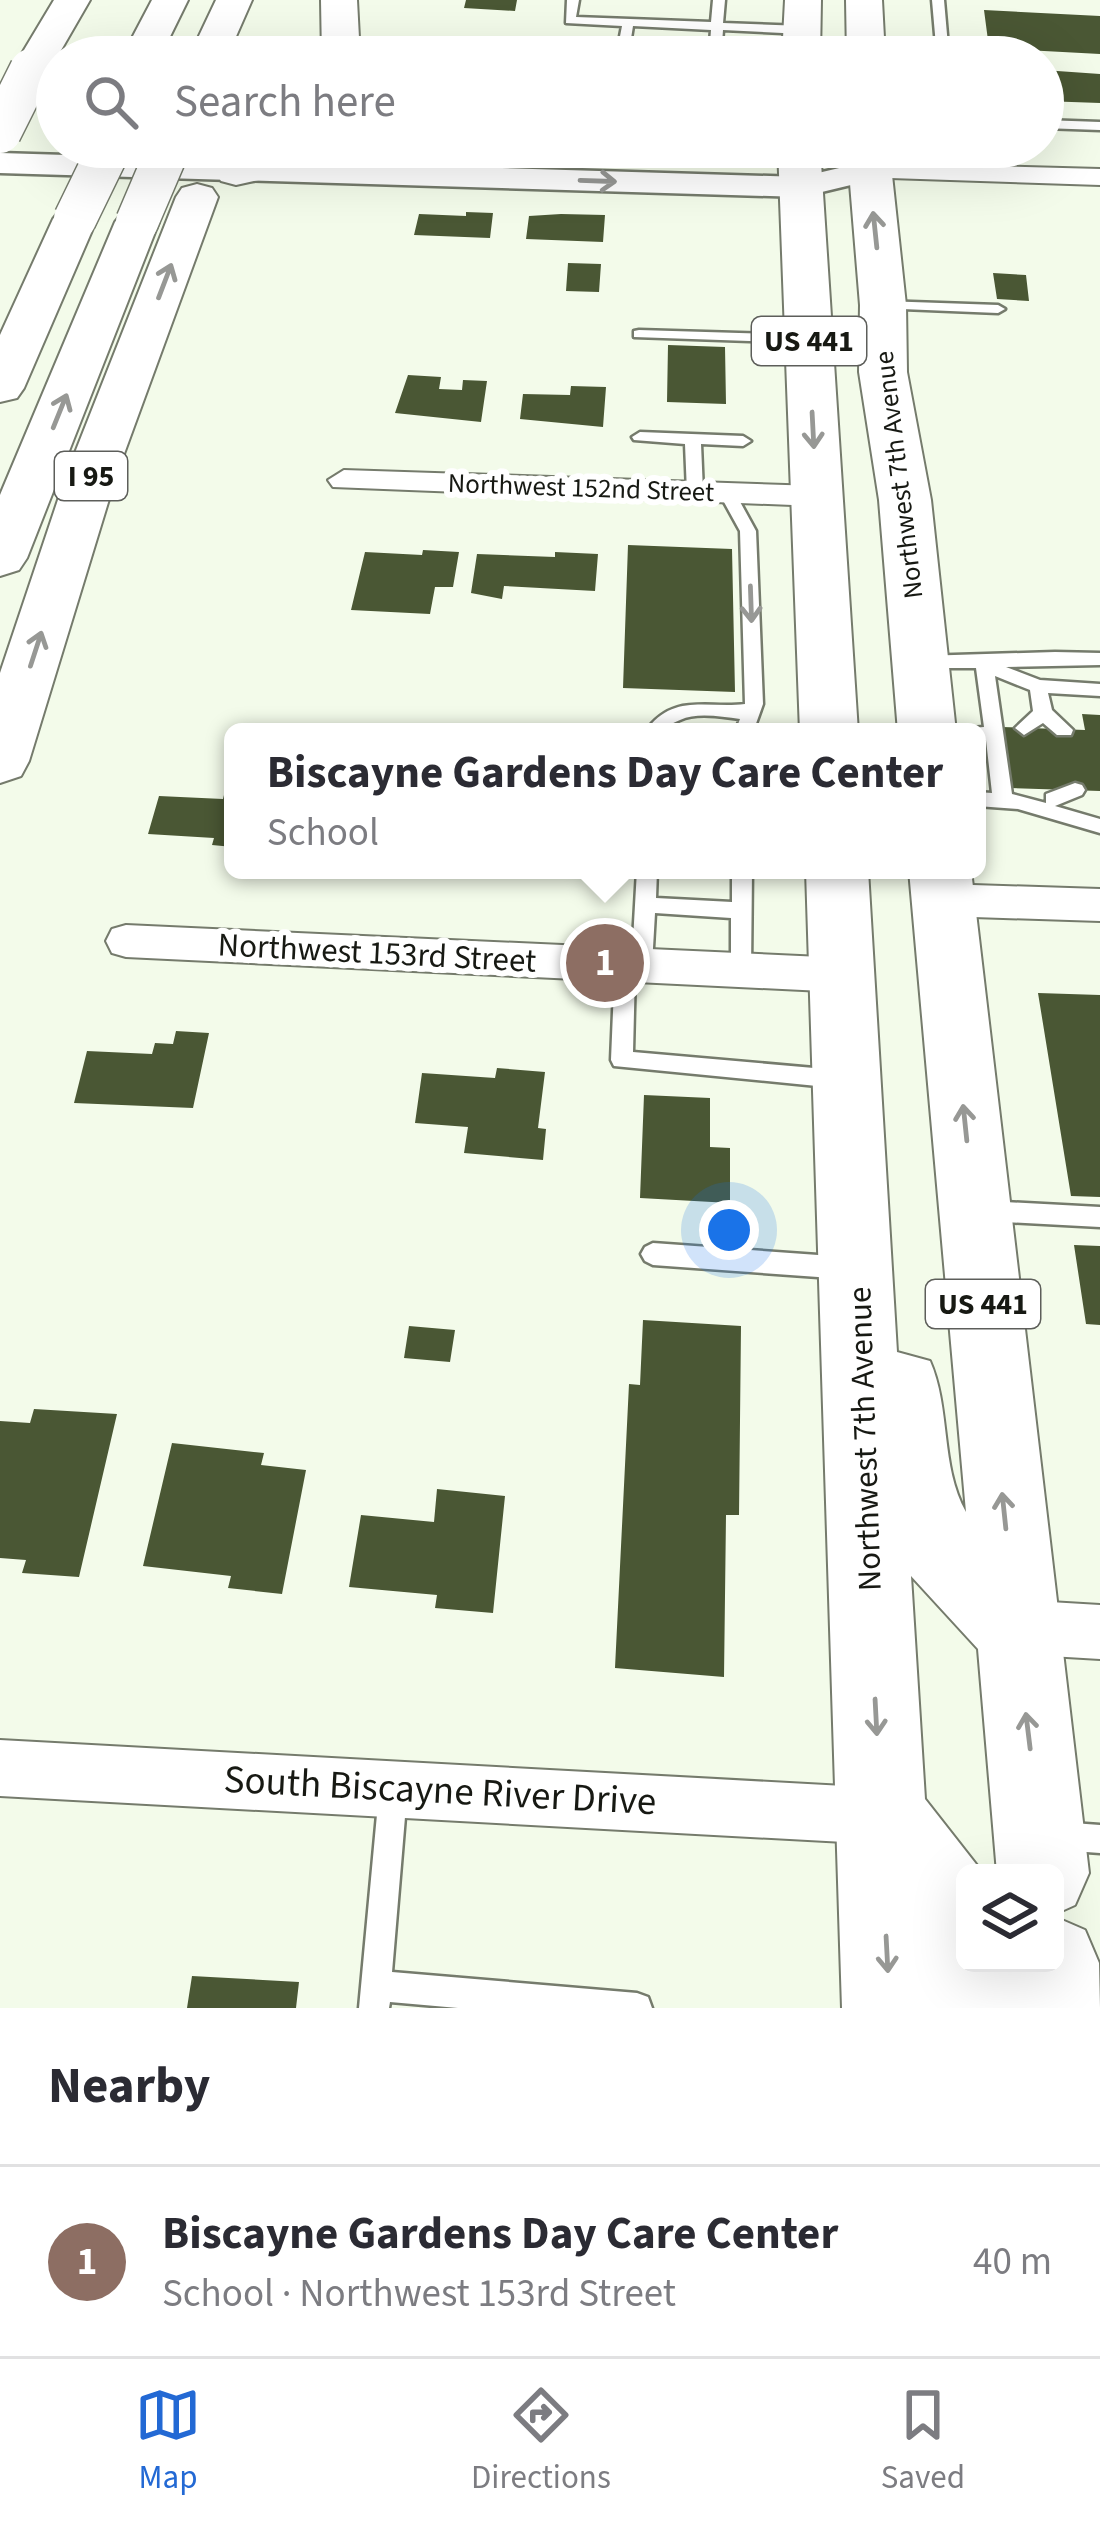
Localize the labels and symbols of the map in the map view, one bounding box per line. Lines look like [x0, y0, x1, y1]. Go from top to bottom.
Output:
one-way arrow [578, 170, 617, 193]
one-way arrow [863, 211, 886, 250]
one-way arrow [156, 264, 178, 301]
road number: US 441 [752, 317, 866, 365]
street label: Northwest 7th Avenue [864, 349, 934, 601]
one-way arrow [51, 393, 72, 430]
one-way arrow [802, 410, 825, 449]
road number: I 95 [55, 452, 127, 500]
street label: Northwest 152nd Street [447, 464, 715, 512]
one-way arrow [739, 584, 762, 623]
one-way arrow [26, 631, 48, 669]
pin: 1 [566, 918, 644, 1008]
street label: Northwest 153rd Street [217, 921, 537, 985]
one-way arrow [953, 1104, 976, 1143]
your location [699, 1200, 759, 1260]
road number: US 441 [926, 1280, 1040, 1328]
street label: Northwest 7th Avenue [836, 1286, 894, 1592]
one-way arrow [992, 1492, 1015, 1531]
one-way arrow [865, 1697, 888, 1736]
one-way arrow [1016, 1712, 1038, 1751]
street label: South Biscayne River Drive [222, 1752, 658, 1830]
one-way arrow [876, 1934, 899, 1973]

